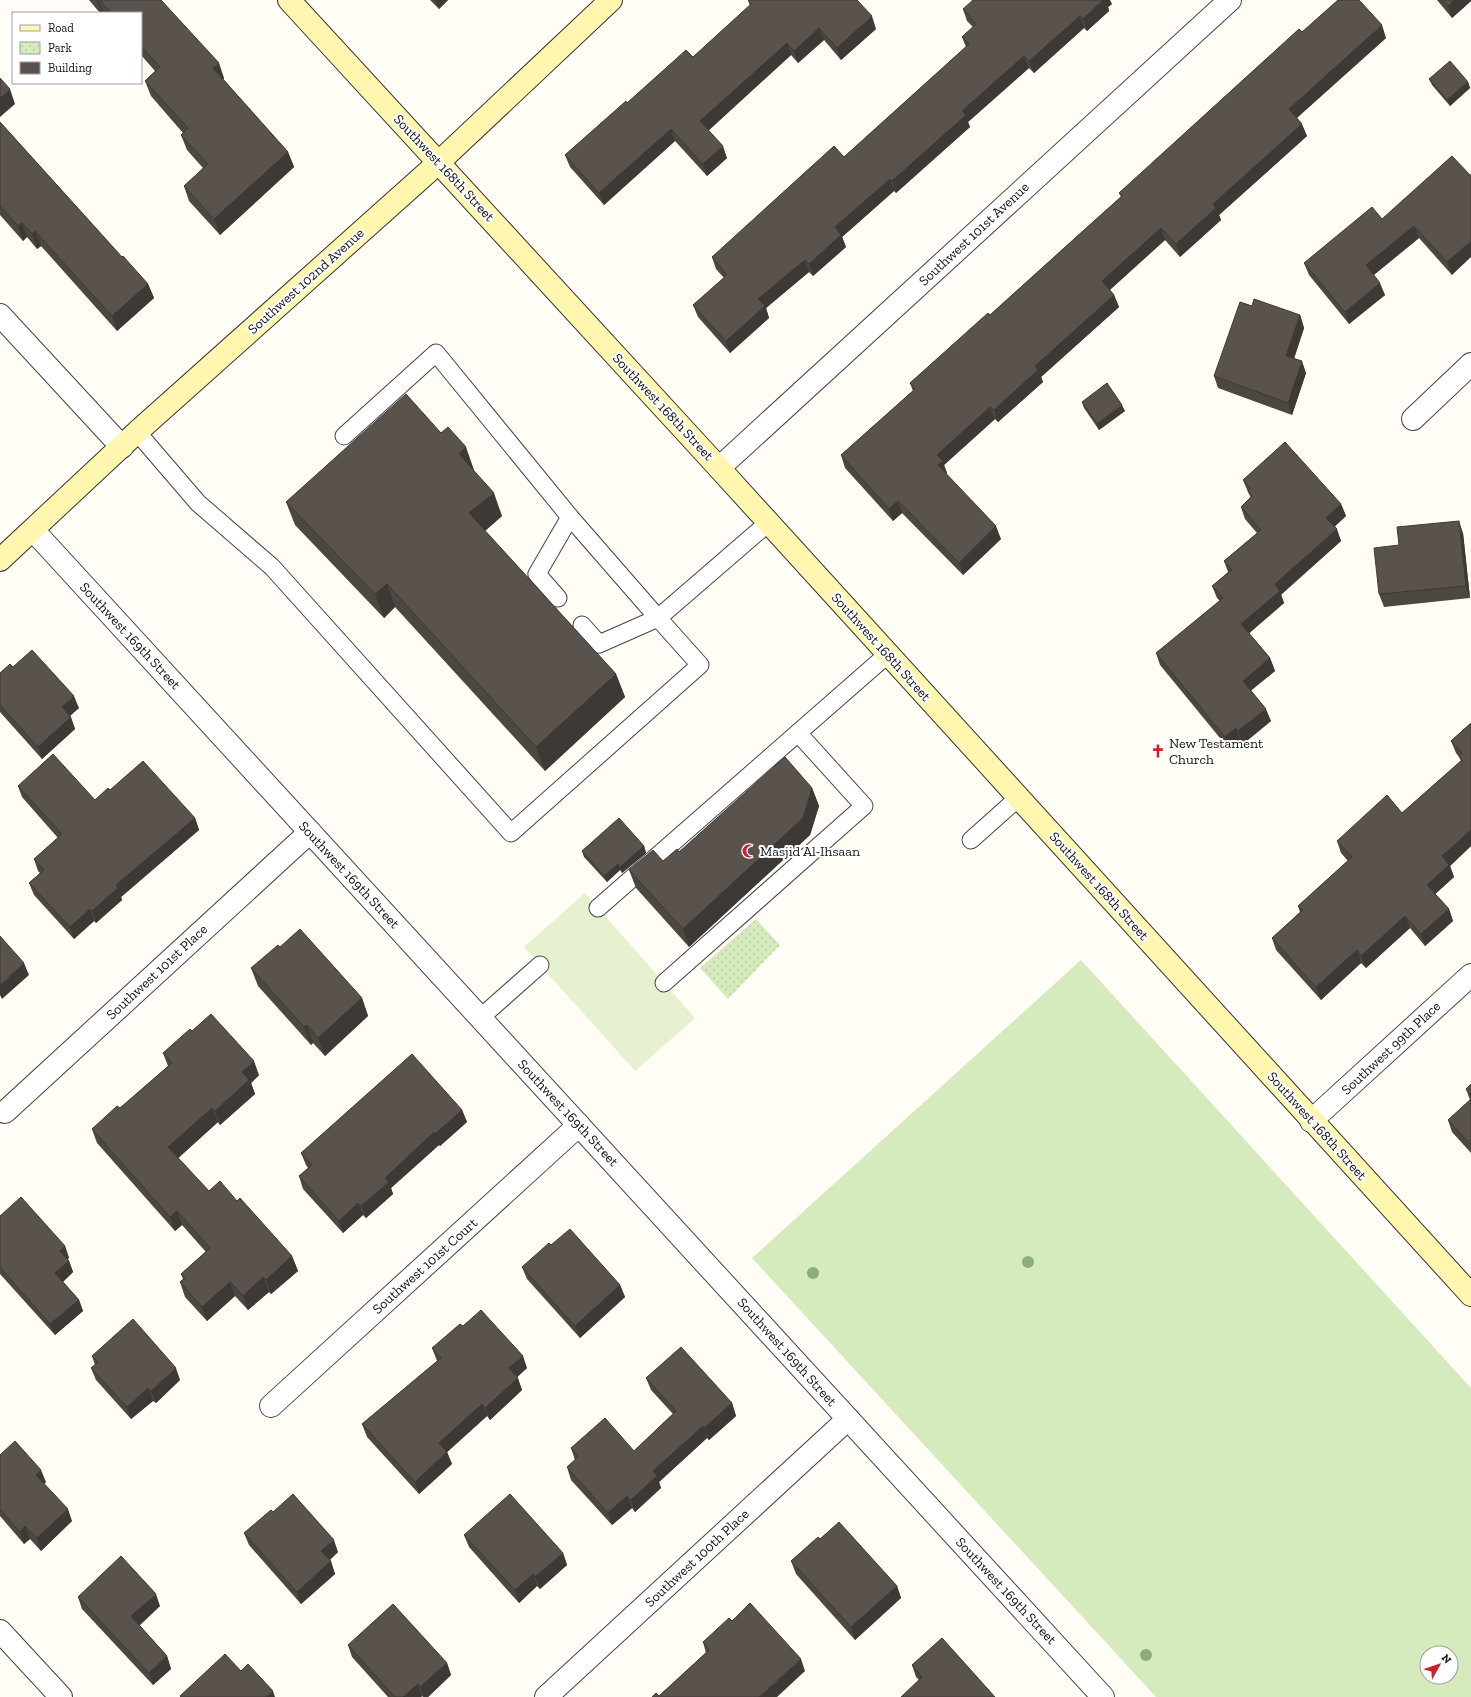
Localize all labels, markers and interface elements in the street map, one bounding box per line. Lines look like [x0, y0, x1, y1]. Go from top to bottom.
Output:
legend [12, 12, 142, 84]
text: Road [48, 21, 74, 35]
text: Park [48, 41, 73, 55]
text: Building [48, 61, 92, 75]
street label: Southwest 168th Street [390, 111, 499, 226]
street label: Southwest 101st Avenue [915, 178, 1033, 289]
street label: Southwest 102nd Avenue [244, 224, 368, 338]
street label: Southwest 168th Street [609, 350, 718, 465]
street label: Southwest 169th Street [76, 579, 185, 694]
street label: Southwest 168th Street [828, 589, 935, 705]
place label: New Testament Church [1169, 735, 1264, 768]
church icon: New Testament Church [1150, 743, 1166, 759]
street label: Southwest 169th Street [295, 818, 404, 933]
street label: Southwest 168th Street [1046, 828, 1153, 944]
mosque icon: Masjid Al-Ihsaan [741, 843, 757, 859]
place label: Masjid Al-Ihsaan [760, 843, 860, 860]
street label: Southwest 101st Place [103, 921, 211, 1023]
street label: Southwest 99th Place [1338, 997, 1444, 1098]
street label: Southwest 169th Street [514, 1056, 623, 1171]
street label: Southwest 168th Street [1264, 1068, 1371, 1184]
street label: Southwest 101st Court [369, 1214, 482, 1318]
street label: Southwest 169th Street [734, 1294, 841, 1410]
street label: Southwest 100th Place [641, 1505, 753, 1611]
street label: Southwest 169th Street [952, 1534, 1061, 1649]
north arrow [1419, 1645, 1459, 1685]
text: N [1439, 1652, 1454, 1667]

